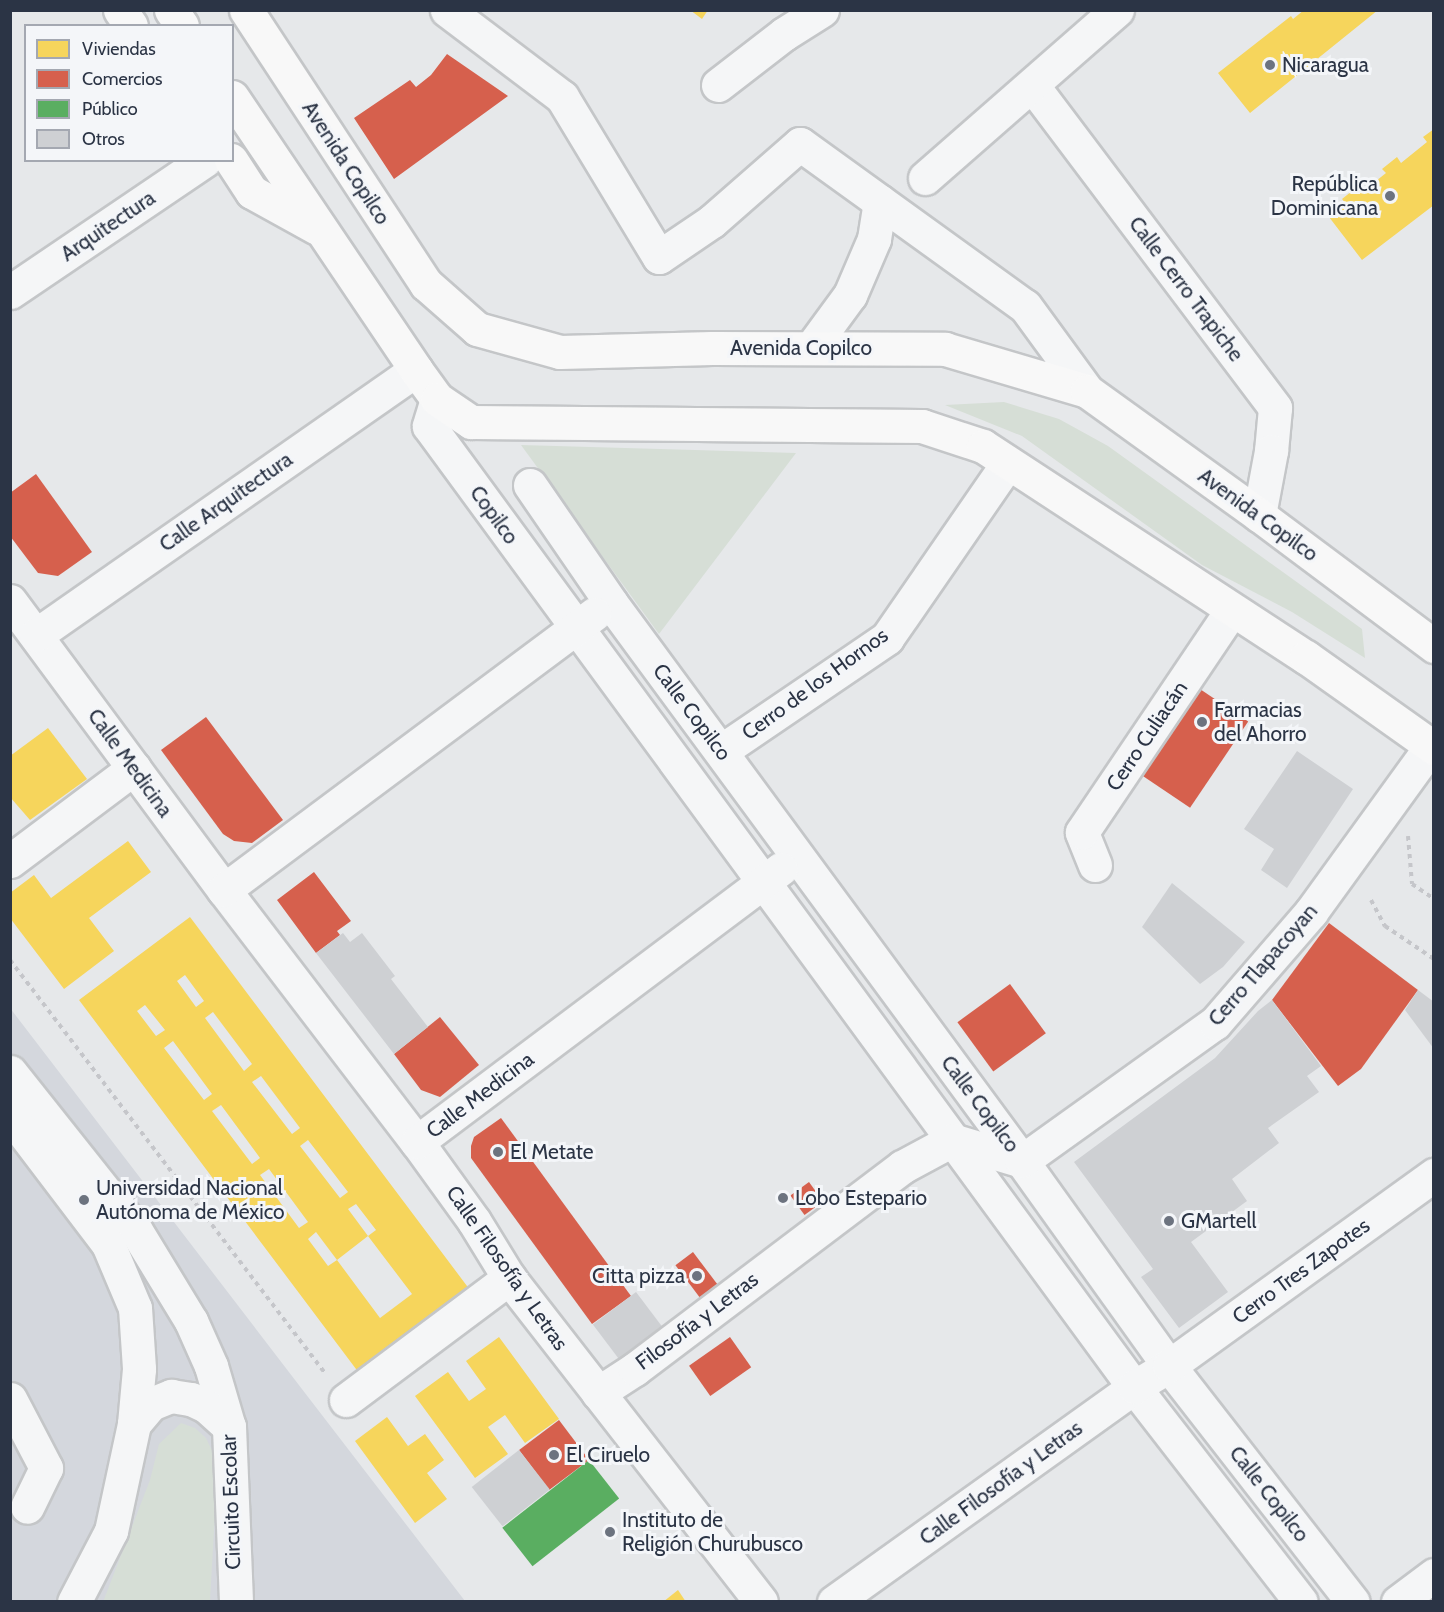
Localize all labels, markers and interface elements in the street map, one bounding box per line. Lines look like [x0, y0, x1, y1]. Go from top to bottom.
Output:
legend [24, 24, 234, 162]
text: Viviendas [82, 38, 156, 60]
place label: Nicaragua [1282, 52, 1369, 78]
marker: Nicaragua [1263, 58, 1277, 72]
text: Comercios [82, 68, 163, 90]
street label: Avenida Copilco [297, 97, 395, 229]
text: Público [82, 98, 138, 120]
text: Otros [82, 128, 125, 150]
place label: República Dominicana [1271, 171, 1378, 221]
street label: Arquitectura [56, 185, 160, 267]
marker: República Dominicana [1383, 189, 1397, 203]
street label: Calle Cerro Trapiche [1123, 212, 1249, 366]
street label: Avenida Copilco [730, 335, 872, 361]
street label: Calle Arquitectura [155, 447, 297, 557]
street label: Avenida Copilco [1193, 463, 1323, 567]
street label: Copilco [464, 481, 524, 549]
street label: Cerro de los Hornos [737, 623, 893, 745]
street label: Calle Copilco [648, 659, 736, 765]
street label: Cerro Culiacán [1101, 676, 1193, 796]
place label: Farmacias del Ahorro [1214, 697, 1307, 747]
street label: Calle Medicina [82, 704, 178, 822]
marker: Farmacias del Ahorro [1195, 715, 1209, 729]
street label: Cerro Tlapacoyan [1203, 899, 1323, 1031]
street label: Calle Medicina [421, 1046, 539, 1144]
street label: Calle Copilco [936, 1051, 1024, 1157]
place label: El Metate [510, 1139, 594, 1165]
marker: El Metate [491, 1145, 505, 1159]
place label: Universidad Nacional Autónoma de México [96, 1175, 285, 1225]
street label: Calle Filosofía y Letras [441, 1181, 573, 1355]
place label: Lobo Estepario [795, 1185, 927, 1211]
marker: Lobo Estepario [776, 1191, 790, 1205]
marker: Universidad Nacional Autónoma de México [77, 1193, 91, 1207]
place label: GMartell [1181, 1208, 1256, 1234]
street label: Cerro Tres Zapotes [1227, 1213, 1375, 1329]
marker: GMartell [1162, 1214, 1176, 1228]
place label: Citta pizza [592, 1263, 685, 1289]
street label: Filosofía y Letras [631, 1267, 763, 1375]
marker: Citta pizza [690, 1269, 704, 1283]
street label: Calle Filosofía y Letras [915, 1415, 1087, 1551]
street label: Circuito Escolar [216, 1434, 246, 1570]
street label: Calle Copilco [1224, 1441, 1314, 1547]
place label: El Ciruelo [566, 1442, 650, 1468]
marker: El Ciruelo [547, 1448, 561, 1462]
place label: Instituto de Religión Churubusco [622, 1507, 803, 1557]
marker: Instituto de Religión Churubusco [603, 1525, 617, 1539]

